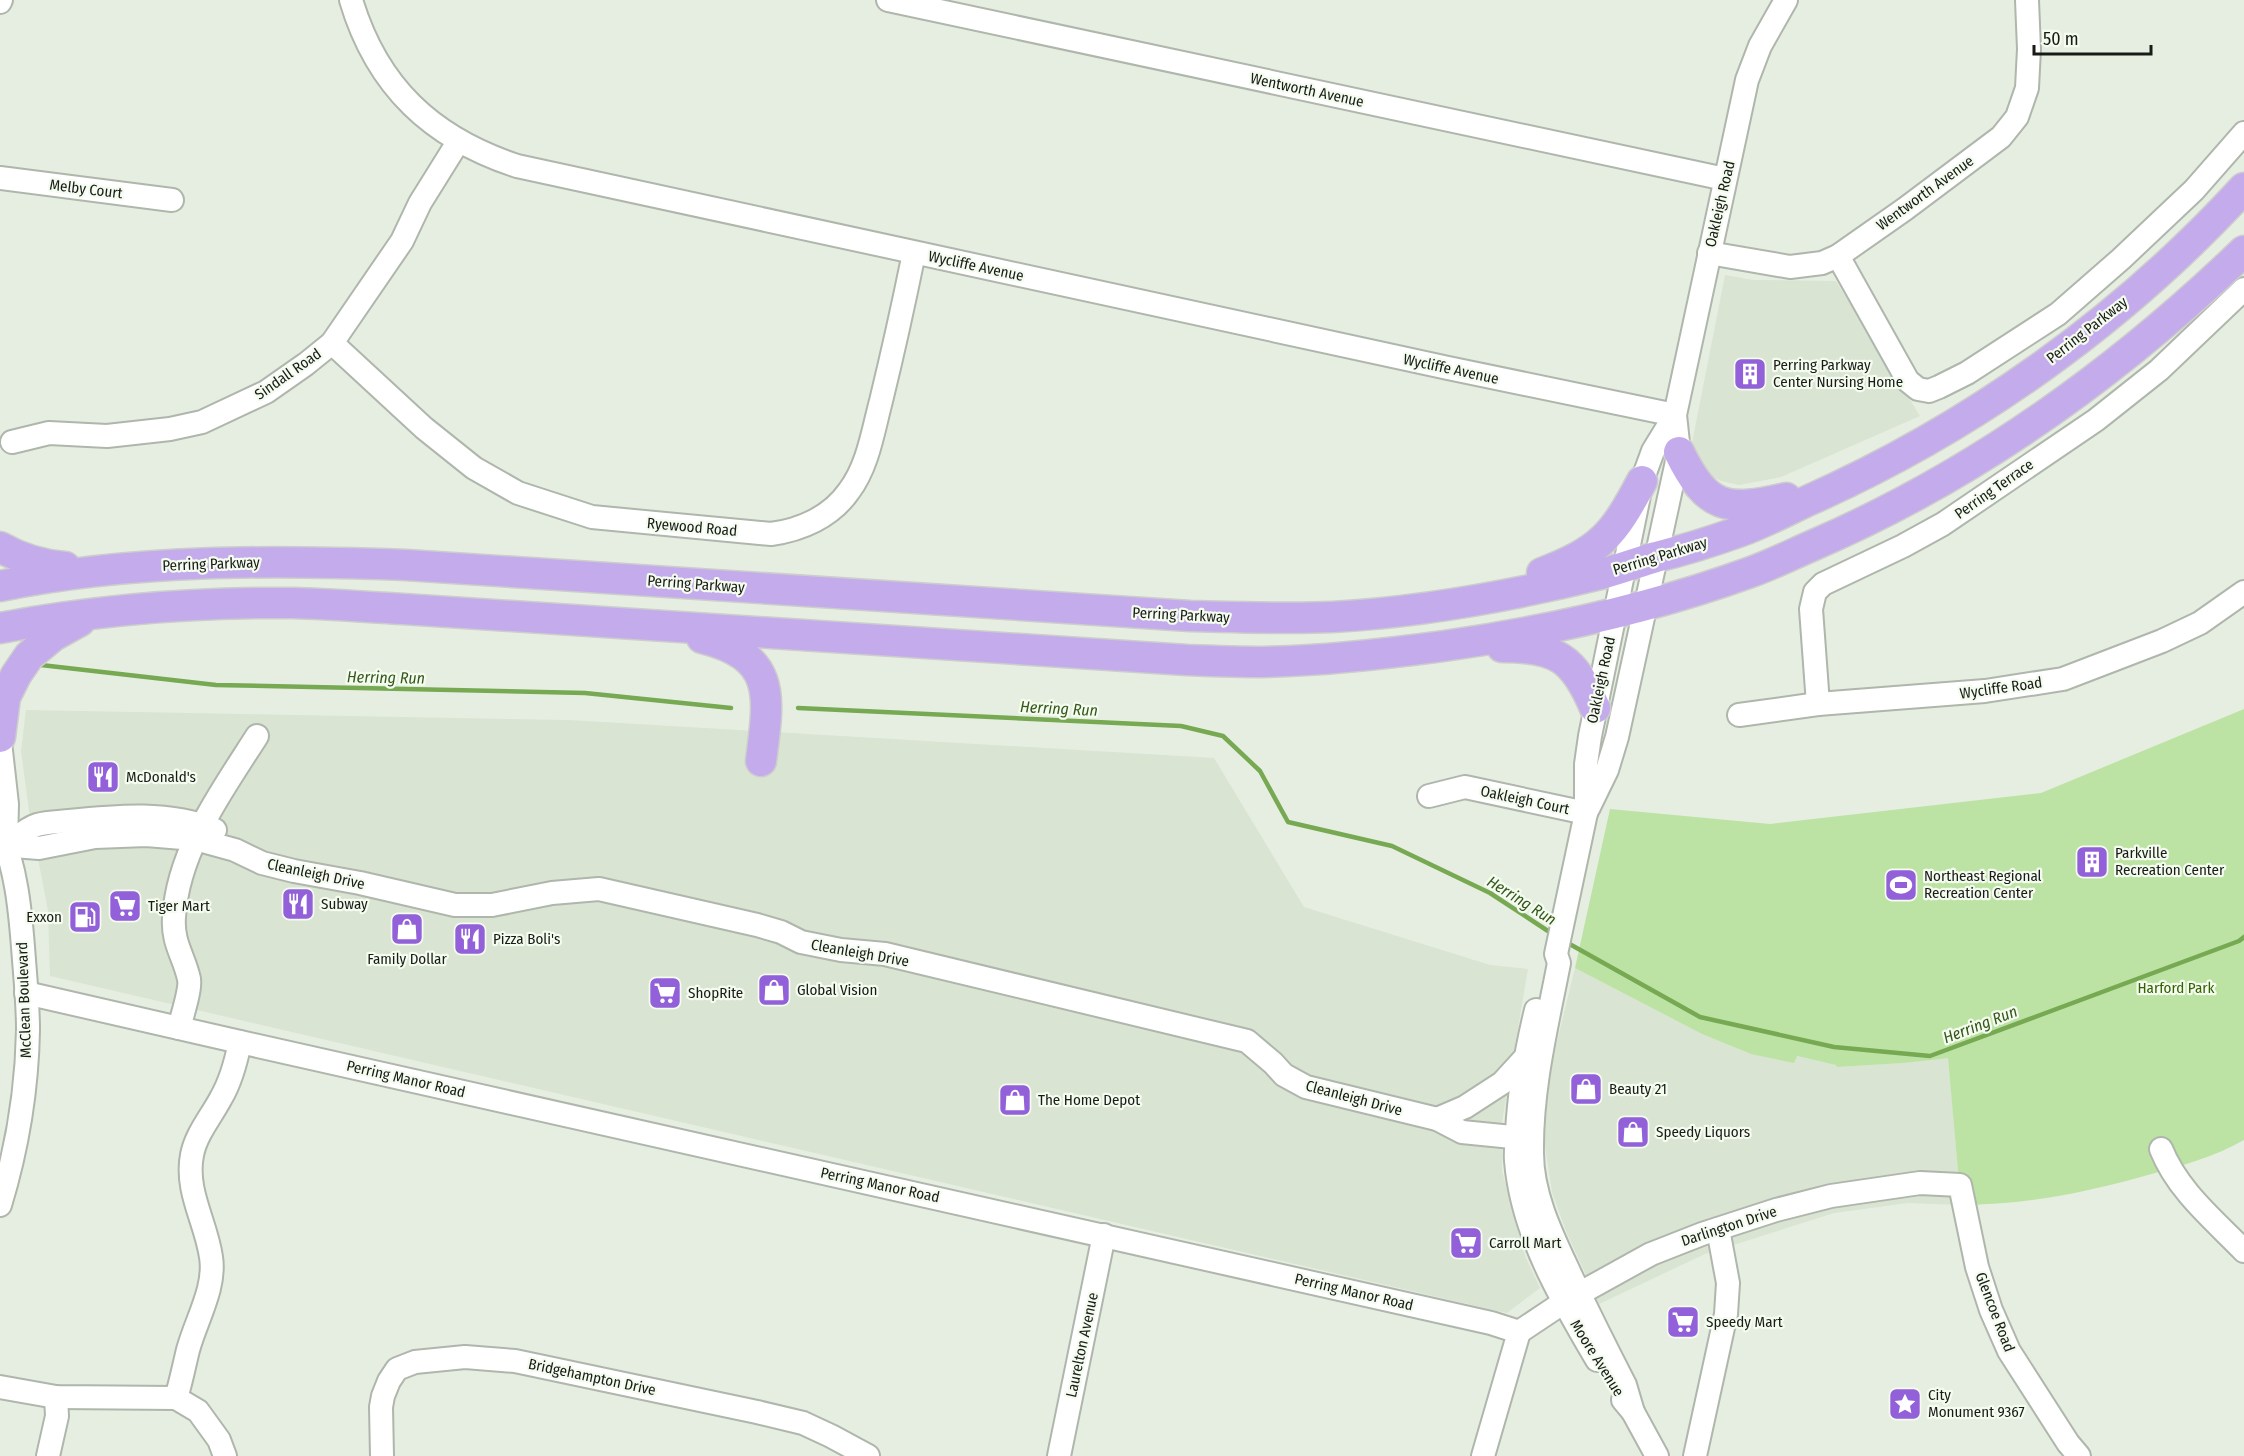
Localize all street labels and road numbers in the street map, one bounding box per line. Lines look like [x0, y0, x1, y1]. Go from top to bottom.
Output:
street label: Wentworth Avenue [1249, 69, 1365, 111]
street label: Wentworth Avenue [1873, 152, 1977, 234]
street label: Oakleigh Road [1701, 159, 1739, 249]
street label: Melby Court [48, 176, 124, 202]
street label: Wycliffe Avenue [927, 247, 1025, 285]
street label: Perring Parkway [2043, 293, 2131, 367]
street label: Sindall Road [251, 345, 325, 403]
street label: Wycliffe Avenue [1402, 350, 1500, 388]
street label: Perring Terrace [1951, 455, 2037, 523]
street label: Ryewood Road [646, 514, 738, 540]
street label: Perring Parkway [1611, 533, 1710, 579]
street label: Perring Parkway [162, 553, 260, 575]
street label: Perring Parkway [647, 572, 746, 596]
street label: Perring Parkway [1132, 603, 1231, 627]
street label: Oakleigh Road [1583, 635, 1619, 725]
street label: Wycliffe Road [1959, 673, 2043, 703]
street label: Oakleigh Court [1479, 782, 1571, 818]
street label: Cleanleigh Drive [266, 855, 366, 893]
street label: Cleanleigh Drive [810, 936, 910, 970]
street label: McClean Boulevard [13, 942, 35, 1058]
street label: Perring Manor Road [345, 1057, 467, 1101]
street label: Cleanleigh Drive [1304, 1076, 1404, 1120]
street label: Perring Manor Road [819, 1164, 941, 1206]
street label: Darlington Drive [1679, 1202, 1779, 1250]
street label: Perring Manor Road [1293, 1270, 1415, 1314]
street label: Glencoe Road [1972, 1270, 2018, 1354]
street label: Laurelton Avenue [1062, 1291, 1102, 1399]
street label: Moore Avenue [1566, 1316, 1628, 1400]
street label: Bridgehampton Drive [527, 1355, 657, 1399]

